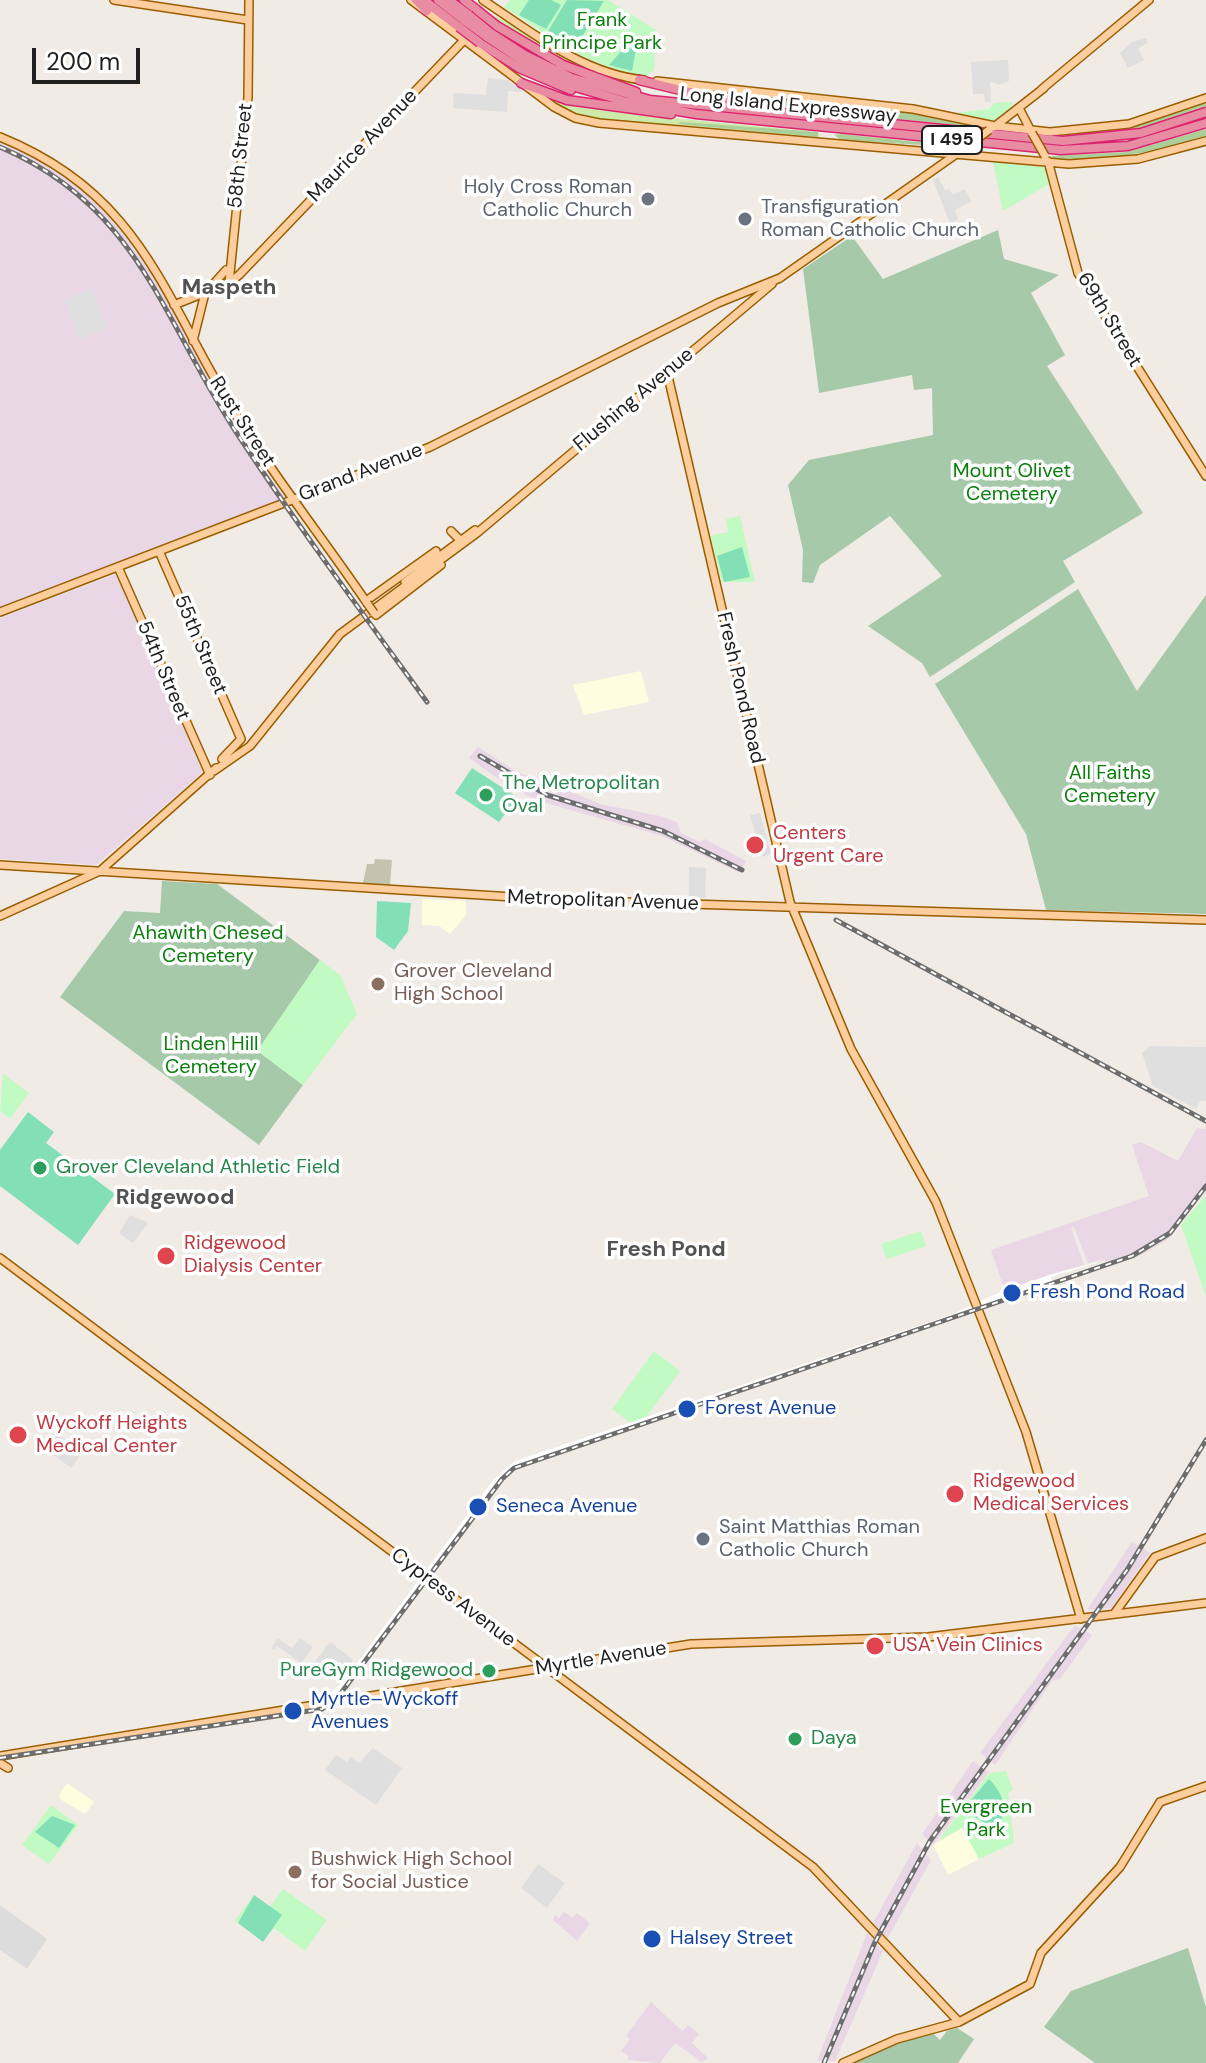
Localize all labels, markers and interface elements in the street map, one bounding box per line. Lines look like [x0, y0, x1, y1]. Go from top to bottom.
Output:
park label: Frank Principe Park [542, 9, 662, 56]
scale bar [36, 32, 144, 82]
text: 200 m [46, 46, 120, 77]
street label: Long Island Expressway [678, 83, 898, 129]
street label: Maurice Avenue [303, 85, 423, 207]
street label: 58th Street [224, 102, 258, 210]
road number: I 495 [922, 126, 982, 154]
place label: Holy Cross Roman Catholic Church [464, 176, 632, 223]
marker: Holy Cross Roman Catholic Church [639, 190, 657, 208]
place label: Transfiguration Roman Catholic Church [761, 196, 979, 243]
marker: Transfiguration Roman Catholic Church [736, 210, 754, 228]
street label: 69th Street [1071, 268, 1147, 372]
district label: Maspeth [182, 275, 276, 301]
street label: Flushing Avenue [569, 343, 699, 457]
street label: Rust Street [204, 372, 280, 472]
street label: Grand Avenue [296, 438, 426, 508]
park label: Mount Olivet Cemetery [953, 460, 1071, 507]
street label: 55th Street [168, 592, 232, 698]
street label: Fresh Pond Road [711, 610, 769, 766]
street label: 54th Street [131, 618, 195, 724]
park label: All Faiths Cemetery [1064, 762, 1156, 809]
place label: The Metropolitan Oval [502, 772, 660, 819]
marker: The Metropolitan Oval [477, 786, 495, 804]
place label: Centers Urgent Care [773, 822, 884, 869]
marker: Centers Urgent Care [744, 834, 766, 856]
street label: Metropolitan Avenue [507, 886, 699, 916]
park label: Ahawith Chesed Cemetery [132, 922, 284, 969]
place label: Grover Cleveland High School [394, 960, 552, 1007]
marker: Grover Cleveland High School [369, 975, 387, 993]
park label: Linden Hill Cemetery [164, 1033, 258, 1080]
place label: Grover Cleveland Athletic Field [56, 1156, 340, 1180]
marker: Grover Cleveland Athletic Field [31, 1159, 49, 1177]
district label: Ridgewood [116, 1185, 234, 1211]
place label: Ridgewood Dialysis Center [184, 1232, 322, 1279]
district label: Fresh Pond [606, 1237, 726, 1263]
marker: Ridgewood Dialysis Center [155, 1245, 177, 1267]
place label: Fresh Pond Road [1030, 1281, 1185, 1305]
marker: Fresh Pond Road [1001, 1282, 1023, 1304]
place label: Forest Avenue [705, 1397, 836, 1421]
marker: Forest Avenue [676, 1398, 698, 1420]
place label: Wyckoff Heights Medical Center [36, 1412, 187, 1459]
marker: Wyckoff Heights Medical Center [7, 1424, 29, 1446]
place label: Ridgewood Medical Services [973, 1470, 1129, 1517]
marker: Ridgewood Medical Services [944, 1483, 966, 1505]
place label: Seneca Avenue [496, 1495, 637, 1519]
marker: Seneca Avenue [467, 1496, 489, 1518]
place label: Saint Matthias Roman Catholic Church [719, 1516, 920, 1563]
marker: Saint Matthias Roman Catholic Church [694, 1530, 712, 1548]
street label: Cypress Avenue [386, 1543, 520, 1653]
place label: USA Vein Clinics [893, 1634, 1043, 1658]
marker: USA Vein Clinics [864, 1635, 886, 1657]
street label: Myrtle Avenue [534, 1637, 668, 1681]
place label: PureGym Ridgewood [280, 1659, 473, 1683]
marker: PureGym Ridgewood [480, 1662, 498, 1680]
place label: Myrtle–Wyckoff Avenues [311, 1688, 458, 1735]
marker: Myrtle–Wyckoff Avenues [282, 1700, 304, 1722]
place label: Daya [811, 1727, 857, 1751]
marker: Daya [786, 1730, 804, 1748]
park label: Evergreen Park [940, 1796, 1032, 1843]
place label: Bushwick High School for Social Justice [311, 1848, 512, 1895]
marker: Bushwick High School for Social Justice [286, 1863, 304, 1881]
place label: Halsey Street [670, 1927, 793, 1951]
marker: Halsey Street [641, 1928, 663, 1950]

